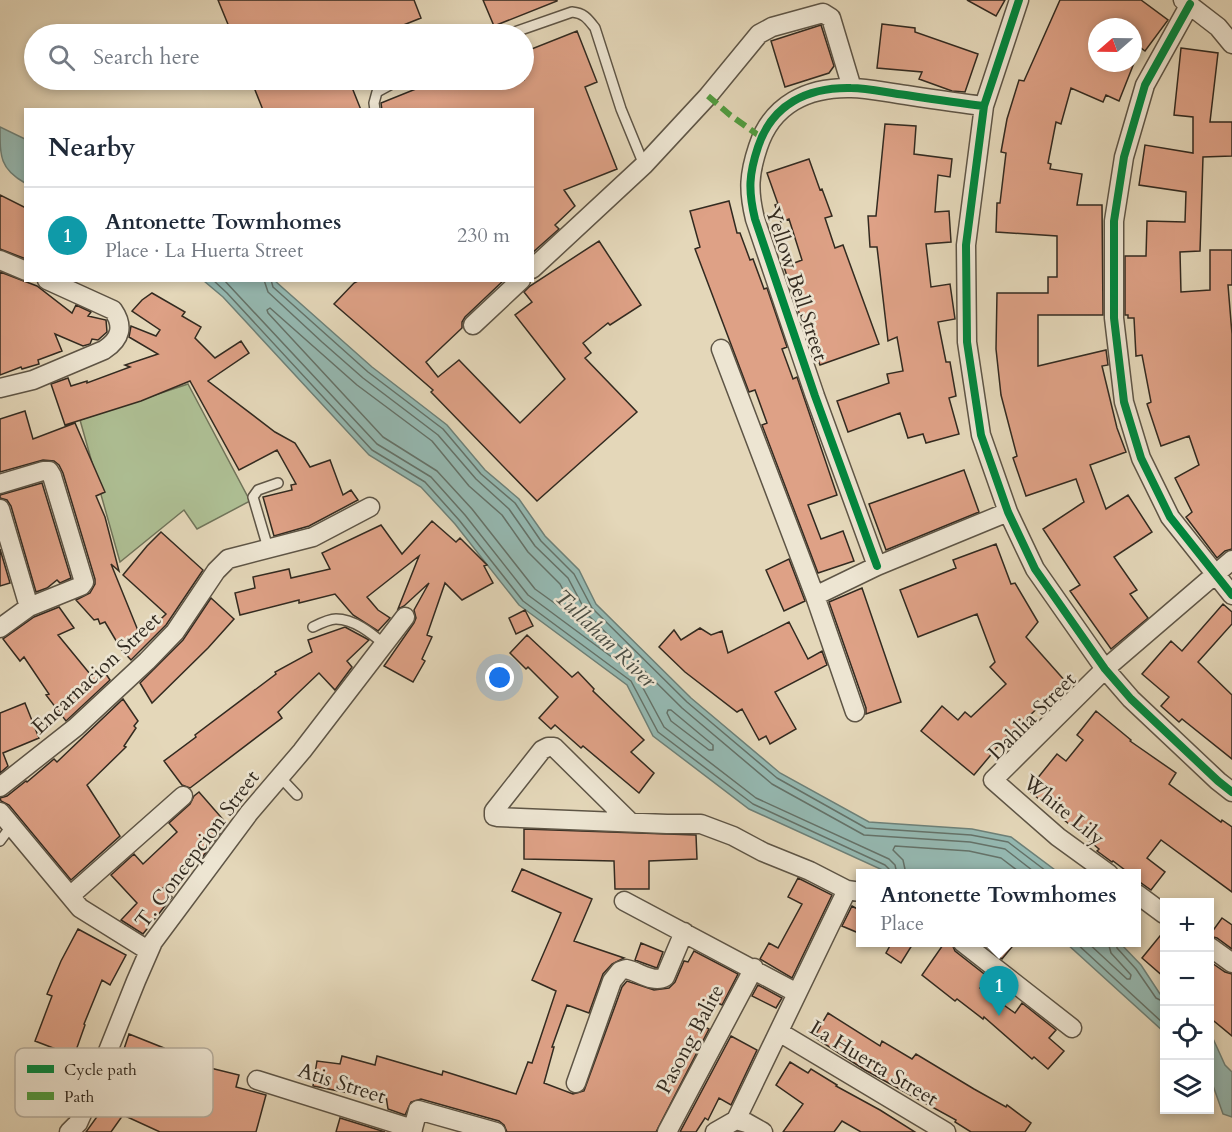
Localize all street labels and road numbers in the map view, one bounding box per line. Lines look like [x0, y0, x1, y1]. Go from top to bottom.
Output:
street label: Yellow Bell Street [758, 203, 835, 365]
street label: Encarnacion Street [25, 606, 168, 741]
street label: Dahlia Street [982, 665, 1083, 767]
street label: T. Concepcion Street [128, 764, 267, 934]
street label: White Lily [1016, 768, 1111, 852]
street label: Pasong Balite [649, 979, 731, 1099]
street label: La Huerta Street [804, 1014, 944, 1114]
street label: Atis Street [294, 1056, 390, 1111]

